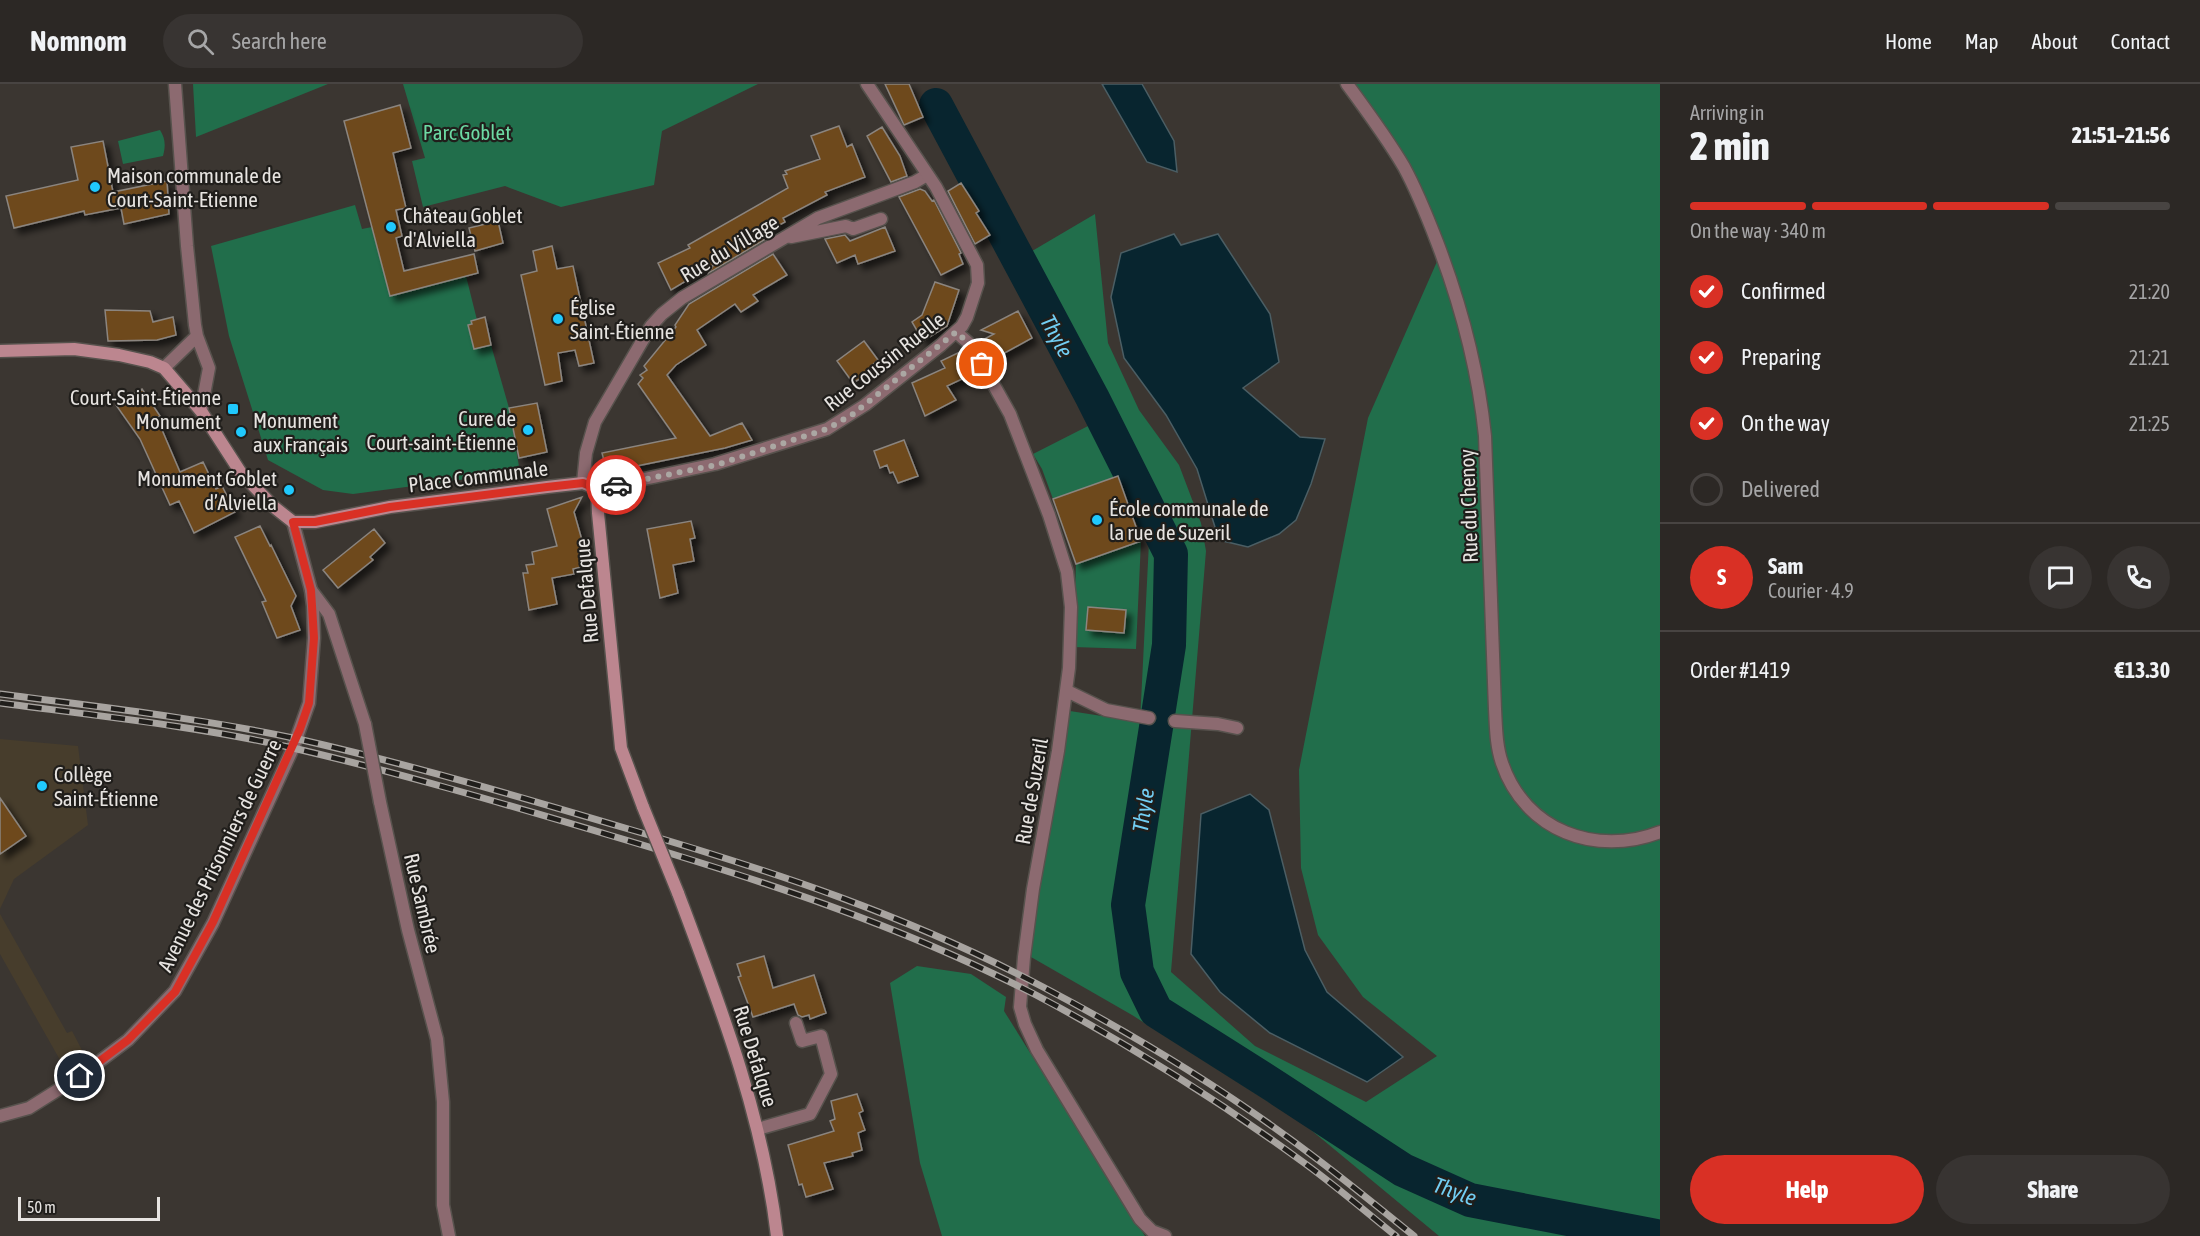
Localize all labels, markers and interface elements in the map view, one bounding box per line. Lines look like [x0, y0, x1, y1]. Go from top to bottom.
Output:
search box [163, 14, 583, 68]
text: Nomnom [30, 25, 127, 57]
icon: search [184, 25, 217, 58]
text: Search here [232, 28, 327, 54]
text: Home [1885, 29, 1932, 53]
text: Map [1965, 29, 1999, 53]
text: About [2032, 29, 2078, 53]
text: Contact [2111, 29, 2170, 53]
text: Arriving in [1690, 101, 1764, 124]
park label: Parc Goblet [423, 120, 511, 144]
text: 21:51–21:56 [2072, 122, 2170, 148]
text: 2 min [1690, 124, 1770, 168]
place label: Maison communale de Court-Saint-Etienne [107, 163, 281, 211]
marker: Maison communale de Court-Saint-Etienne [88, 180, 102, 194]
place label: Château Goblet d'Alviella [403, 203, 522, 251]
street label: Rue du Village [676, 209, 782, 287]
text: On the way · 340 m [1690, 219, 1826, 242]
marker: Château Goblet d'Alviella [384, 220, 398, 234]
icon: check [1690, 275, 1723, 308]
text: Confirmed [1741, 278, 1826, 304]
text: 21:20 [2129, 280, 2170, 303]
place label: Église Saint-Étienne [570, 295, 674, 343]
street label: Rue Coussin Ruelle [819, 307, 949, 415]
water label: Thyle [1035, 310, 1079, 362]
marker: Église Saint-Étienne [551, 312, 565, 326]
pin [956, 338, 1007, 389]
icon: check [1690, 341, 1723, 374]
text: Preparing [1741, 344, 1821, 370]
text: 21:21 [2129, 346, 2170, 369]
icon: bag [965, 347, 998, 380]
place label: Court-Saint-Étienne Monument [70, 385, 221, 433]
marker: Court-Saint-Étienne Monument [226, 402, 240, 416]
place label: Cure de Court-saint-Étienne [367, 406, 516, 454]
icon: check [1690, 407, 1723, 440]
place label: Monument aux Français [253, 408, 348, 456]
text: On the way [1741, 410, 1830, 436]
text: 21:25 [2129, 412, 2170, 435]
marker: Cure de Court-saint-Étienne [521, 423, 535, 437]
marker: Monument aux Français [234, 425, 248, 439]
street label: Rue du Chenoy [1454, 448, 1482, 563]
courier [586, 455, 646, 515]
street label: Place Communale [407, 456, 549, 496]
place label: Monument Goblet d’Alviella [137, 466, 277, 514]
icon: car [600, 469, 633, 502]
text: Delivered [1741, 476, 1820, 502]
marker: Monument Goblet d’Alviella [282, 483, 296, 497]
place label: École communale de la rue de Suzeril [1109, 496, 1269, 544]
marker: École communale de la rue de Suzeril [1090, 513, 1104, 527]
street label: Rue Defalque [569, 538, 603, 644]
button: chat [2029, 546, 2092, 609]
button: phone [2107, 546, 2170, 609]
text: Sam [1768, 553, 1803, 579]
text: S [1717, 564, 1726, 590]
text: Courier · 4.9 [1768, 579, 1854, 602]
text: Order #1419 [1690, 657, 1790, 683]
text: €13.30 [2115, 657, 2170, 683]
street label: Avenue des Prisonniers de Guerre [152, 735, 286, 975]
street label: Rue de Suzeril [1010, 735, 1052, 846]
place label: Collège Saint-Étienne [54, 762, 158, 810]
marker: Collège Saint-Étienne [35, 779, 49, 793]
water label: Thyle [1127, 786, 1159, 834]
street label: Rue Sambrée [400, 851, 446, 955]
street label: Rue Defalque [729, 1002, 783, 1110]
pin [54, 1050, 105, 1101]
icon: home [63, 1059, 96, 1092]
button: Help [1690, 1155, 1924, 1224]
button: Share [1936, 1155, 2170, 1224]
water label: Thyle [1430, 1171, 1480, 1211]
scale bar [18, 1194, 160, 1222]
text: 50 m [27, 1198, 56, 1216]

